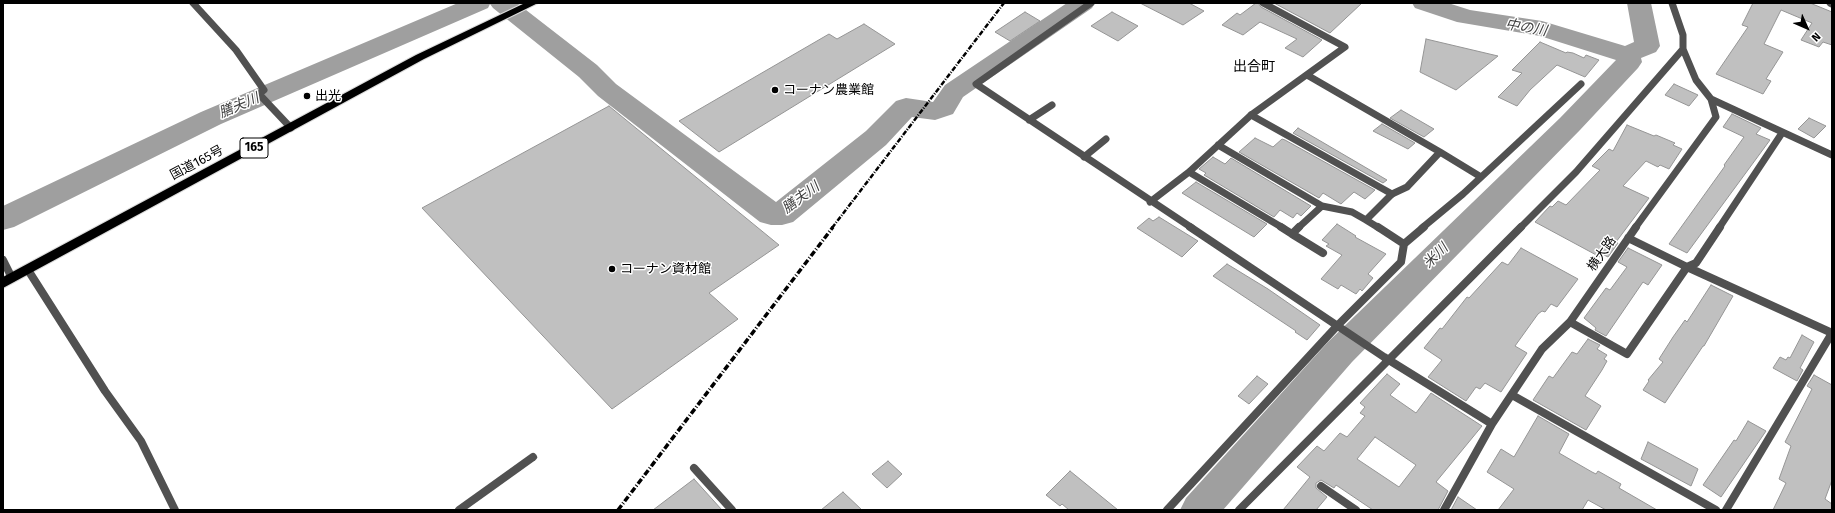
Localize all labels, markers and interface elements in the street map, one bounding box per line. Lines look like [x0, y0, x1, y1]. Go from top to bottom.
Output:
north arrow [1787, 8, 1827, 48]
water label: 中の川 [1504, 16, 1548, 40]
text: N [1809, 30, 1823, 44]
district label: 出合町 [1233, 59, 1275, 75]
place label: コーナン農業館 [783, 82, 874, 98]
marker: コーナン農業館 [770, 85, 780, 95]
place label: 出光 [315, 88, 341, 104]
water label: 膳夫川 [216, 90, 262, 122]
marker: 出光 [302, 91, 312, 101]
road number: 165 [240, 138, 268, 158]
street label: 国道165号 [168, 142, 226, 184]
water label: 膳夫川 [779, 179, 823, 217]
street label: 横大路 [1584, 234, 1620, 274]
water label: 米川 [1420, 240, 1452, 272]
place label: コーナン資材館 [620, 261, 711, 277]
marker: コーナン資材館 [607, 264, 617, 274]

